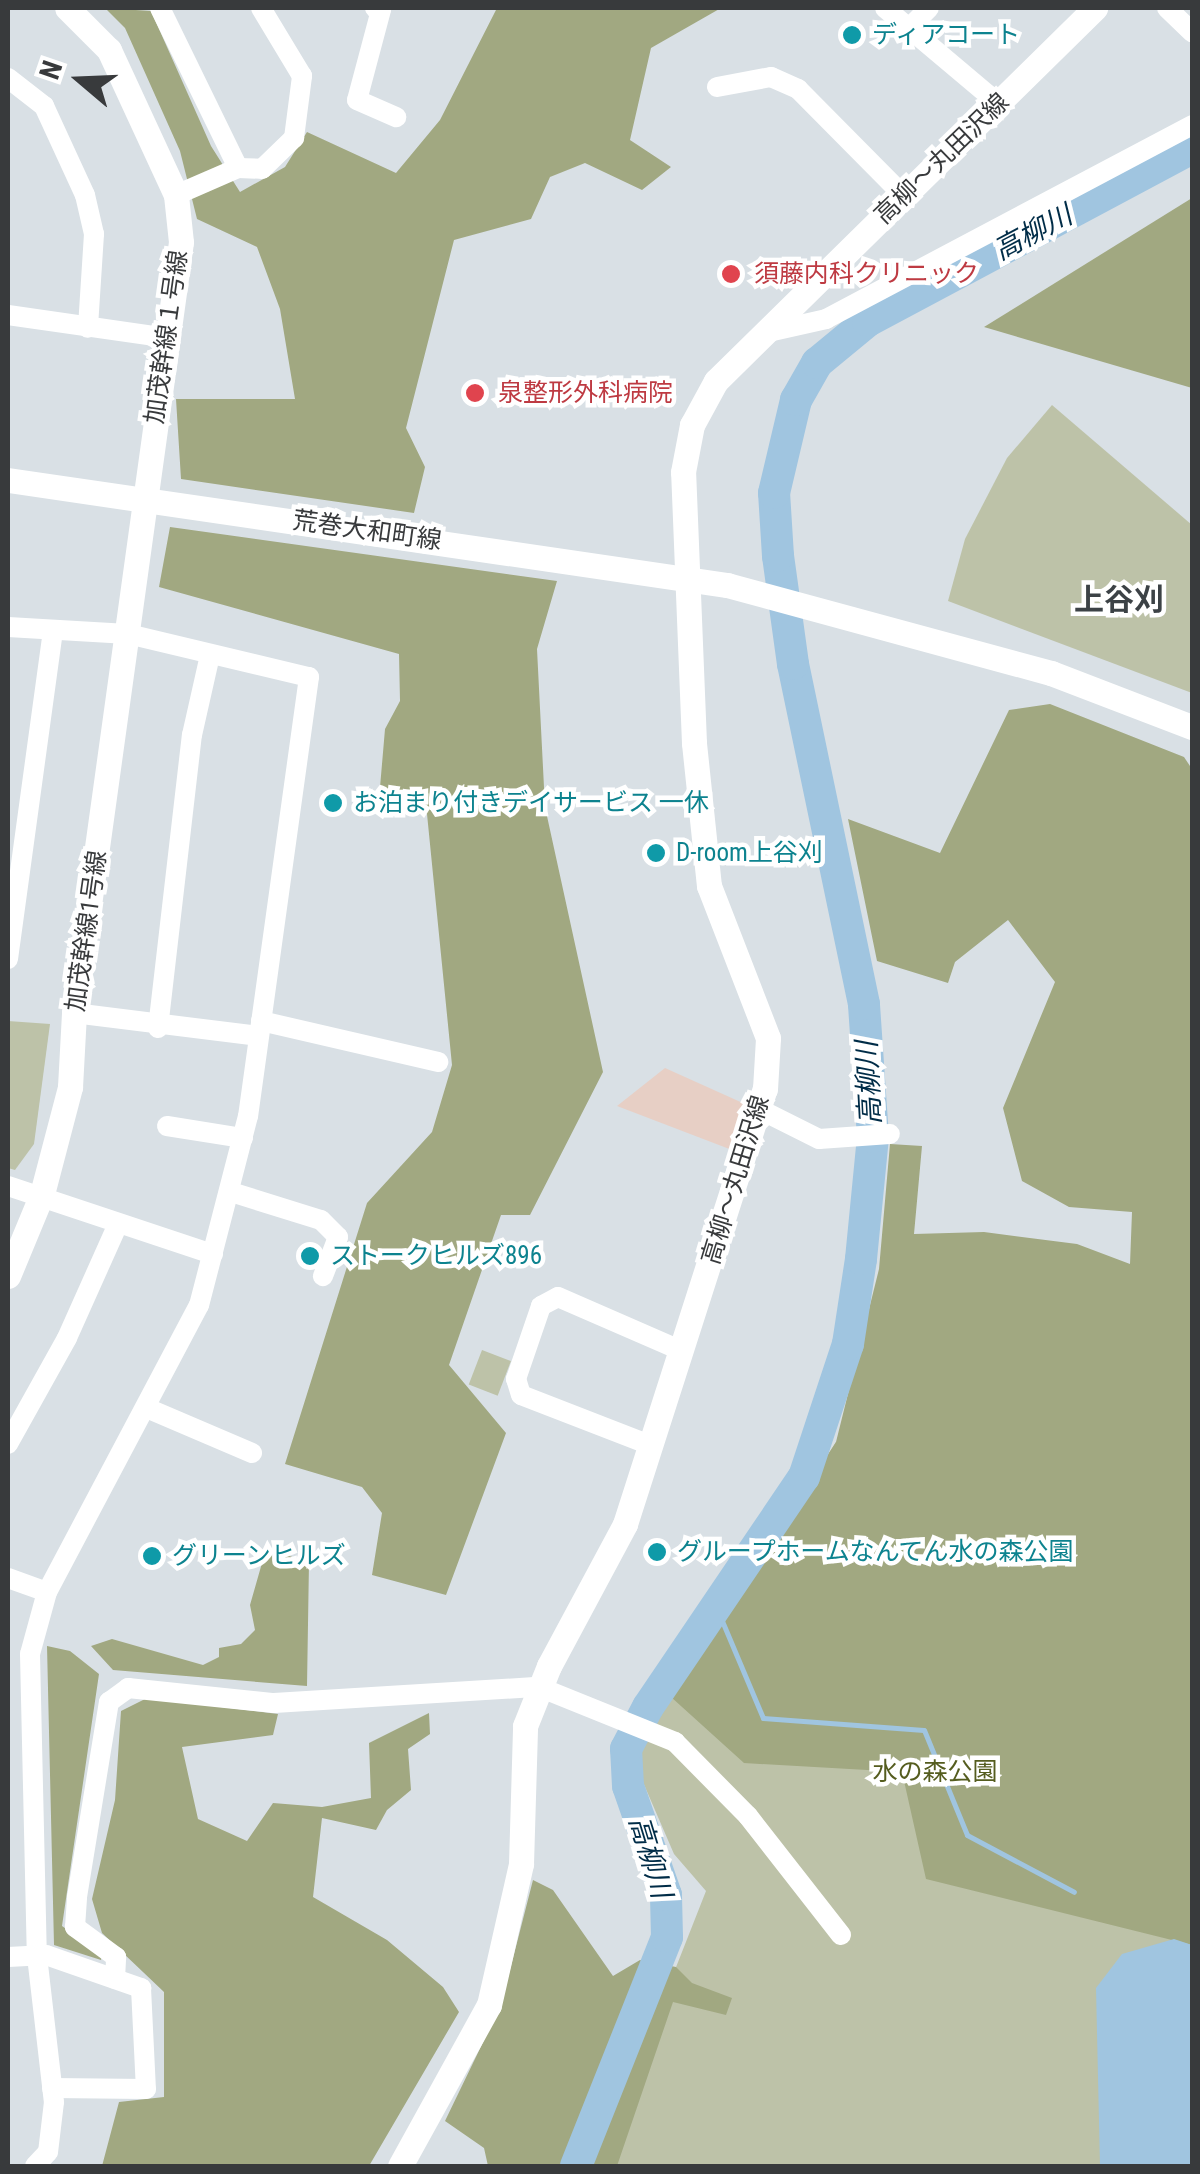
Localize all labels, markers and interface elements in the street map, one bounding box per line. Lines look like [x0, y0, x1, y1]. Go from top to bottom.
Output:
place label: ディアコート [872, 20, 1022, 50]
marker: ディアコート [841, 24, 863, 46]
north arrow [30, 30, 130, 130]
text: N [33, 57, 70, 84]
street label: 高柳～丸田沢線 [869, 87, 1015, 231]
water label: 高柳川 [988, 198, 1078, 268]
street label: 加茂幹線１号線 [140, 248, 194, 426]
place label: 須藤内科クリニック [754, 259, 979, 289]
marker: 須藤内科クリニック [718, 261, 744, 287]
place label: 泉整形外科病院 [498, 378, 673, 408]
marker: 泉整形外科病院 [462, 380, 488, 406]
street label: 荒巻大和町線 [291, 506, 443, 556]
district label: 上谷刈 [1074, 582, 1164, 618]
place label: お泊まり付きデイサービス 一休 [353, 788, 709, 818]
marker: お泊まり付きデイサービス 一休 [322, 792, 344, 814]
place label: D-room上谷刈 [676, 838, 823, 868]
marker: D-room上谷刈 [645, 842, 667, 864]
street label: 加茂幹線1号線 [61, 849, 113, 1013]
water label: 高柳川 [850, 1040, 888, 1126]
street label: 高柳～丸田沢線 [696, 1092, 776, 1268]
place label: ストークヒルズ896 [330, 1241, 542, 1271]
marker: ストークヒルズ896 [299, 1245, 321, 1267]
place label: グループホームなんてん水の森公園 [677, 1537, 1077, 1567]
place label: グリーンヒルズ [172, 1541, 347, 1571]
marker: グループホームなんてん水の森公園 [646, 1541, 668, 1563]
marker: グリーンヒルズ [141, 1545, 163, 1567]
park label: 水の森公園 [873, 1757, 997, 1787]
water label: 高柳川 [622, 1812, 678, 1902]

